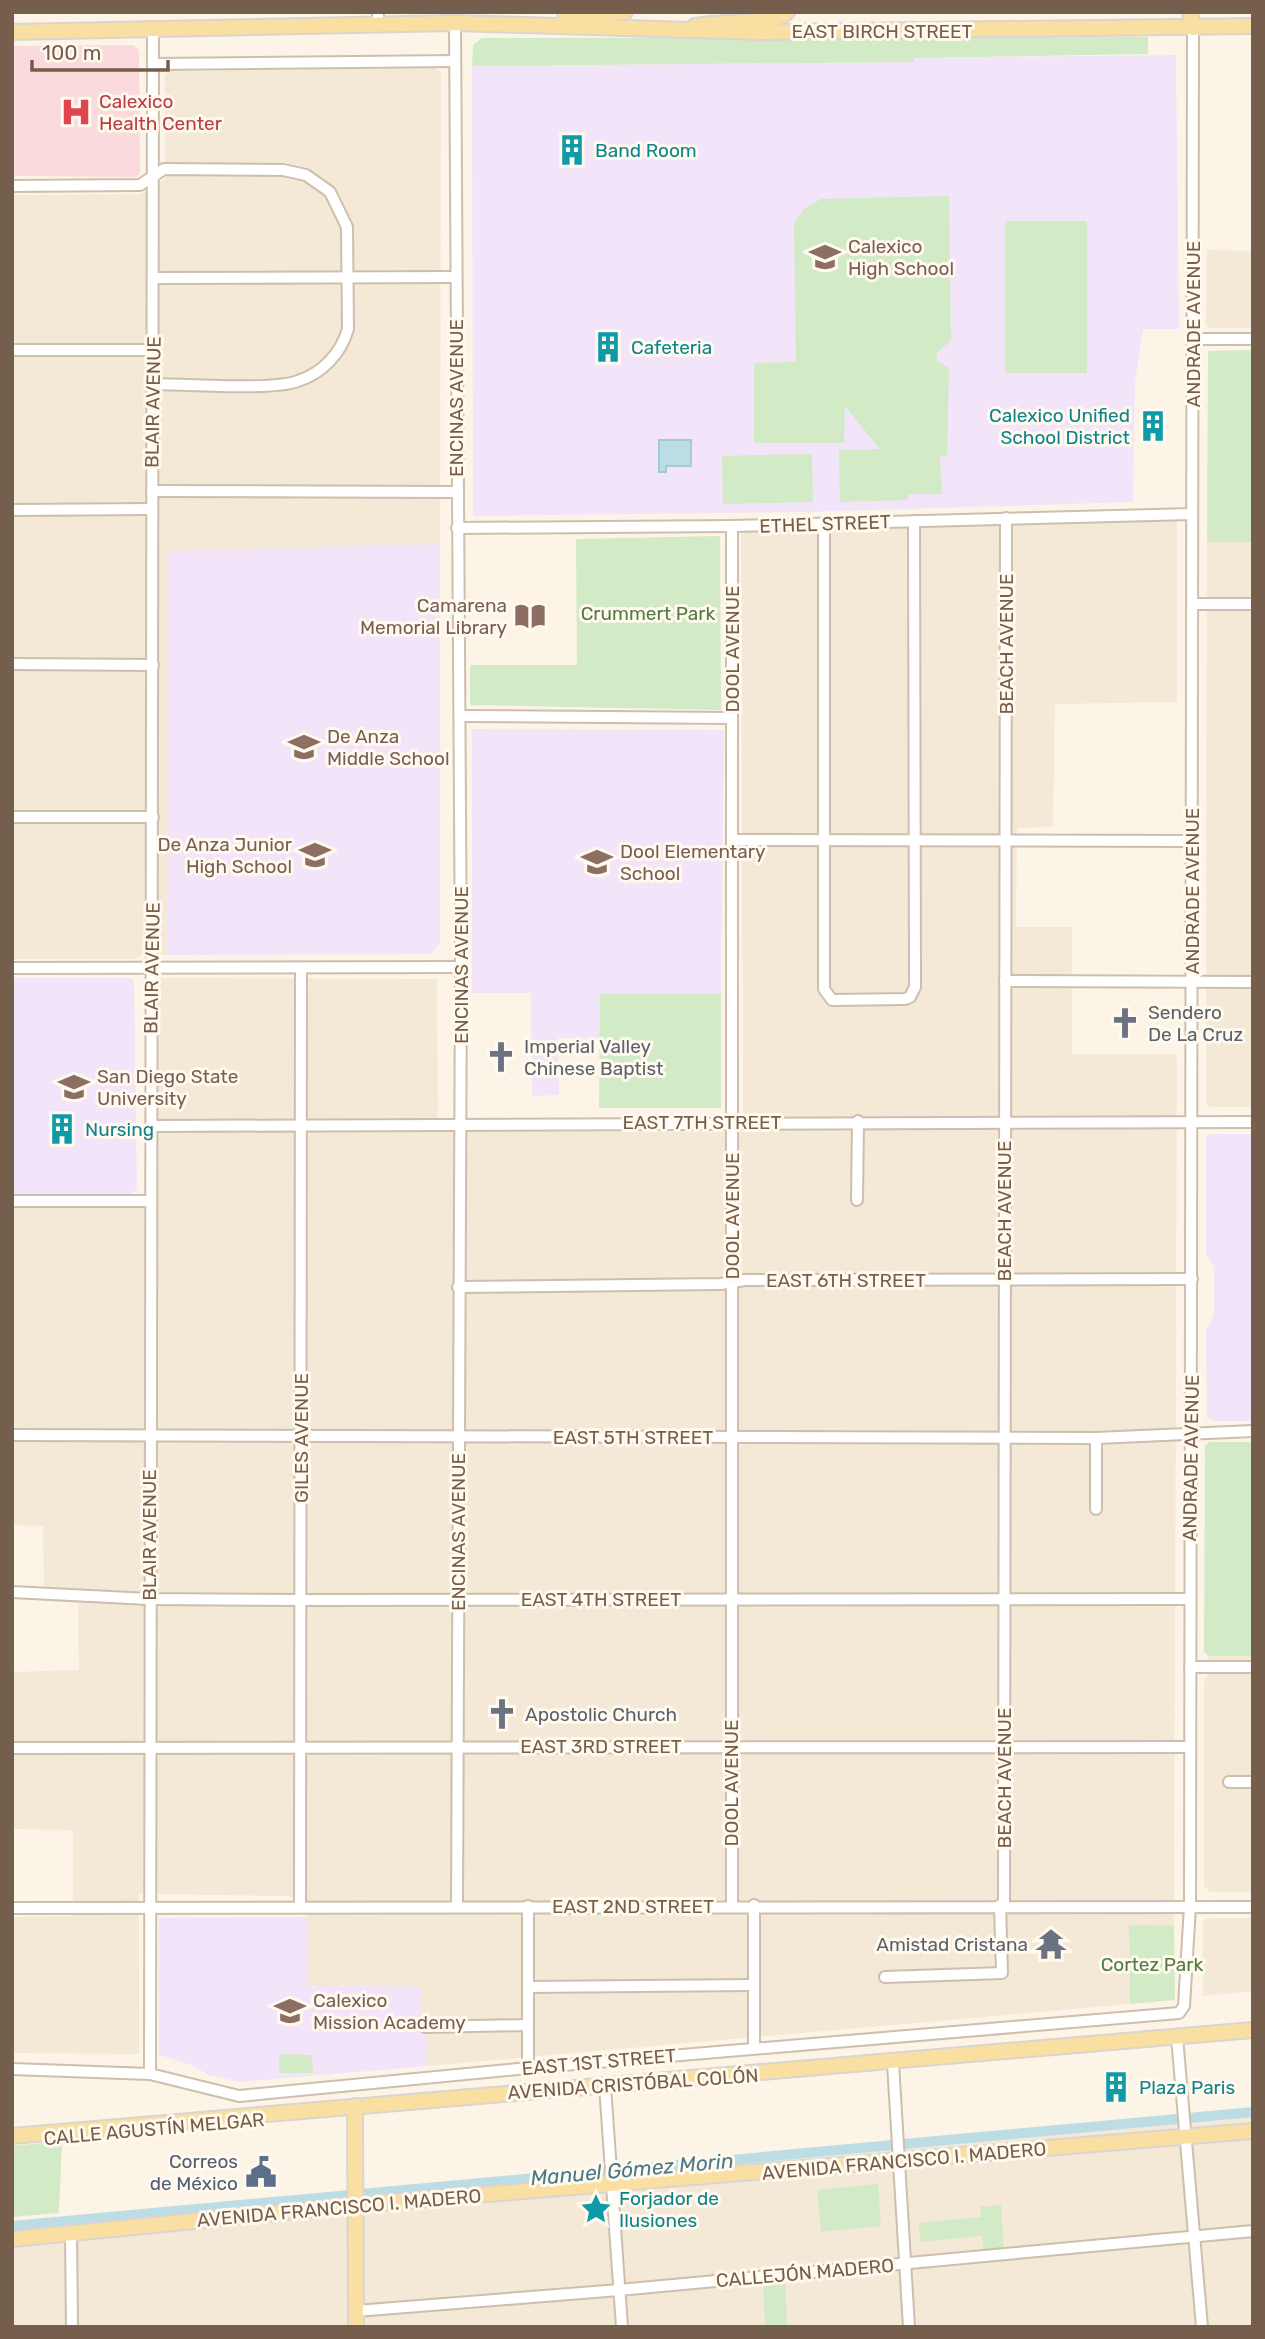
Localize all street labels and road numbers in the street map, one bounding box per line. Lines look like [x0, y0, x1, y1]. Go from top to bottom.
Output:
street label: EAST BIRCH STREET [791, 20, 973, 43]
street label: ANDRADE AVENUE [1182, 241, 1205, 407]
street label: ENCINAS AVENUE [445, 319, 468, 477]
street label: BLAIR AVENUE [140, 336, 166, 468]
street label: ETHEL STREET [759, 510, 891, 538]
street label: BEACH AVENUE [995, 574, 1018, 714]
street label: DOOL AVENUE [721, 586, 744, 712]
street label: ANDRADE AVENUE [1181, 808, 1204, 974]
street label: ENCINAS AVENUE [450, 886, 473, 1044]
street label: BLAIR AVENUE [139, 902, 165, 1034]
street label: EAST 7TH STREET [622, 1111, 782, 1134]
street label: BEACH AVENUE [993, 1141, 1016, 1281]
street label: DOOL AVENUE [721, 1153, 744, 1279]
street label: EAST 6TH STREET [766, 1269, 926, 1292]
street label: GILES AVENUE [290, 1373, 313, 1503]
street label: ANDRADE AVENUE [1178, 1374, 1204, 1542]
street label: EAST 5TH STREET [553, 1426, 713, 1449]
street label: ENCINAS AVENUE [447, 1453, 470, 1611]
street label: BLAIR AVENUE [138, 1469, 161, 1601]
street label: EAST 4TH STREET [521, 1588, 681, 1611]
street label: BEACH AVENUE [993, 1708, 1016, 1848]
street label: DOOL AVENUE [720, 1720, 743, 1846]
street label: EAST 3RD STREET [520, 1735, 682, 1758]
street label: EAST 2ND STREET [552, 1895, 714, 1918]
street label: EAST 1ST STREET [521, 2044, 677, 2080]
street label: AVENIDA CRISTÓBAL COLÓN [507, 2064, 759, 2104]
street label: CALLE AGUSTÍN MELGAR [43, 2108, 265, 2150]
street label: AVENIDA FRANCISCO I. MADERO [761, 2137, 1047, 2185]
street label: AVENIDA FRANCISCO I. MADERO [196, 2184, 482, 2232]
street label: CALLEJÓN MADERO [715, 2254, 895, 2292]

